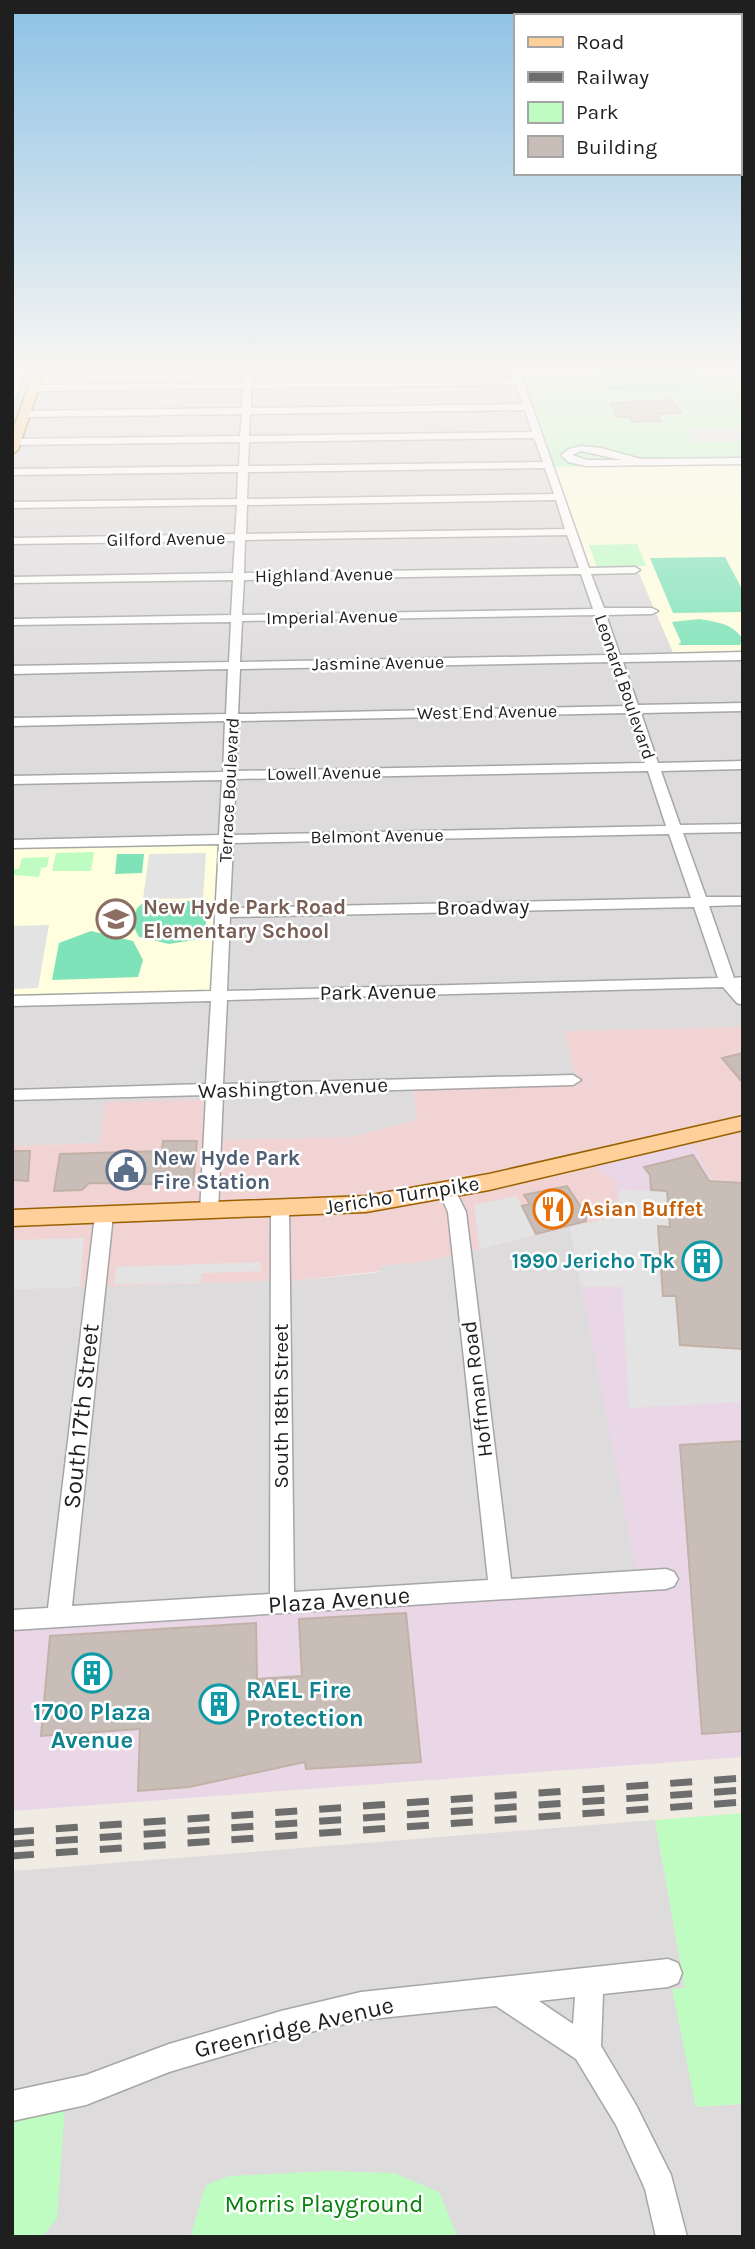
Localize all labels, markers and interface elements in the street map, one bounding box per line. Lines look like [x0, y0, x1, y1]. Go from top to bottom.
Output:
legend [514, 14, 741, 175]
text: Road [576, 30, 624, 54]
text: Railway [576, 65, 649, 89]
text: Park [576, 100, 619, 124]
text: Building [576, 135, 657, 159]
street label: Gilford Avenue [106, 527, 226, 551]
street label: Highland Avenue [255, 563, 393, 587]
street label: Imperial Avenue [266, 605, 398, 629]
street label: Leonard Boulevard [590, 612, 660, 762]
street label: Jasmine Avenue [312, 651, 444, 675]
street label: West End Avenue [417, 700, 557, 724]
street label: Terrace Boulevard [214, 717, 244, 863]
street label: Lowell Avenue [267, 761, 381, 785]
street label: Belmont Avenue [310, 824, 444, 848]
street label: Broadway [436, 894, 530, 920]
place label: New Hyde Park Road Elementary School [143, 895, 346, 943]
school or university icon: New Hyde Park Road Elementary School [95, 898, 137, 940]
street label: Park Avenue [319, 979, 437, 1005]
street label: Washington Avenue [197, 1073, 389, 1103]
place label: New Hyde Park Fire Station [153, 1146, 301, 1194]
public building icon: New Hyde Park Fire Station [105, 1149, 147, 1191]
street label: Jericho Turnpike [323, 1171, 481, 1219]
restaurant icon: Asian Buffet [532, 1188, 574, 1230]
place label: Asian Buffet [580, 1197, 703, 1221]
building icon: 1990 Jericho Tpk [681, 1240, 723, 1282]
place label: 1990 Jericho Tpk [512, 1249, 676, 1273]
street label: Hoffman Road [457, 1319, 497, 1459]
street label: South 17th Street [57, 1322, 105, 1510]
street label: South 18th Street [269, 1323, 293, 1489]
street label: Plaza Avenue [267, 1581, 411, 1619]
building icon: 1700 Plaza Avenue [71, 1652, 113, 1694]
place label: RAEL Fire Protection [246, 1676, 364, 1732]
building icon: RAEL Fire Protection [198, 1683, 240, 1725]
place label: 1700 Plaza Avenue [33, 1698, 151, 1754]
street label: Greenridge Avenue [192, 1990, 396, 2064]
park label: Morris Playground [224, 2190, 424, 2218]

